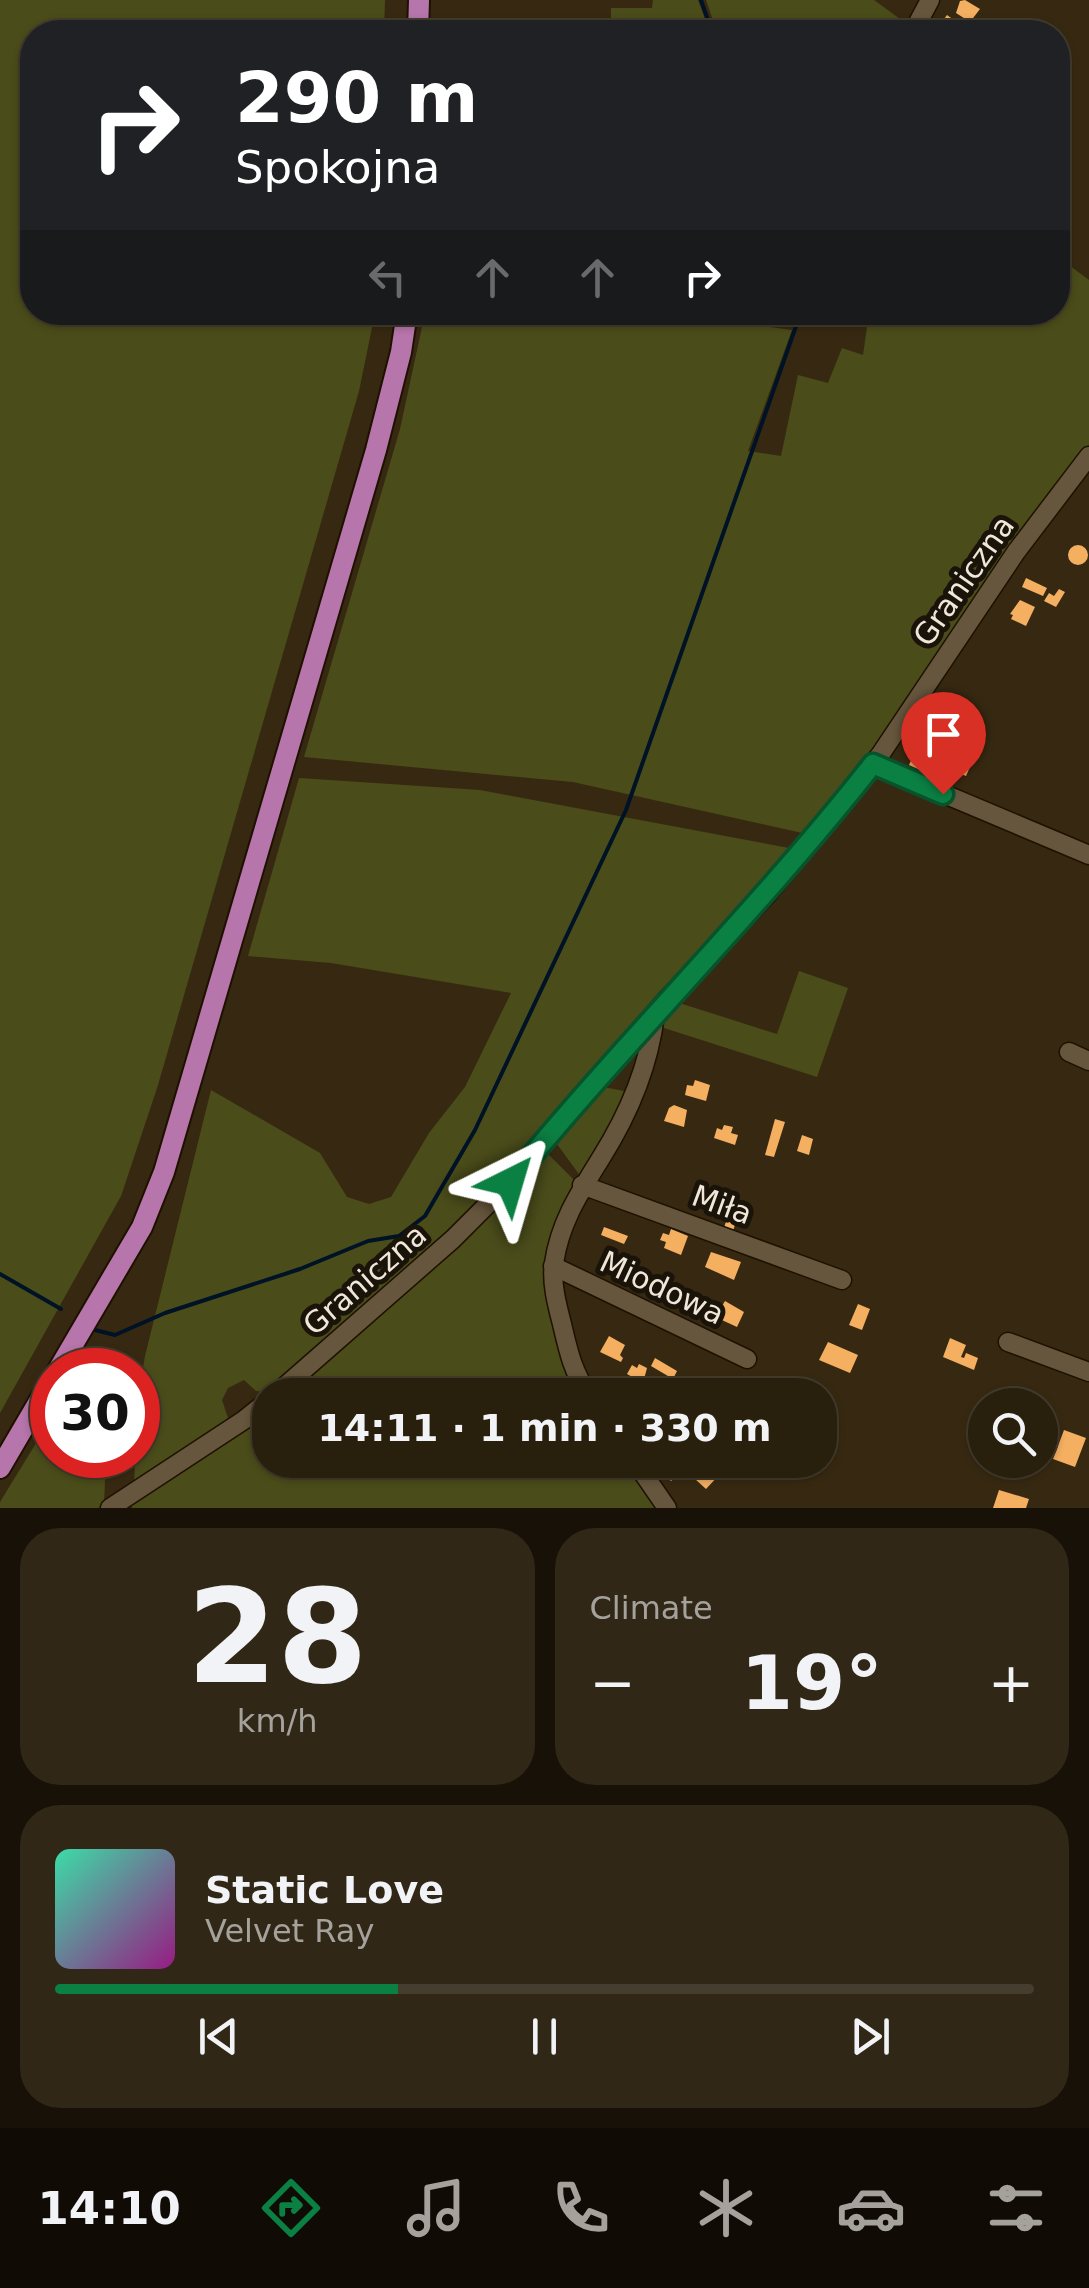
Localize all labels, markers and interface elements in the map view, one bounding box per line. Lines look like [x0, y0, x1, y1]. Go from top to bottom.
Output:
text: 290 m [235, 57, 478, 139]
icon: right [70, 60, 200, 190]
text: Spokojna [235, 141, 440, 194]
icon: left [360, 250, 415, 305]
icon: ahead [465, 250, 520, 305]
icon: ahead [570, 250, 625, 305]
icon: right [675, 250, 730, 305]
street label: Graniczna [906, 509, 1021, 653]
pin [901, 692, 986, 795]
icon: arrive [916, 707, 971, 762]
position arrow [458, 1130, 562, 1234]
street label: Miła [687, 1178, 757, 1231]
street label: Graniczna [296, 1217, 433, 1342]
street label: Miodowa [595, 1244, 730, 1331]
speed limit sign: 30 [30, 1348, 160, 1478]
map controls [968, 1388, 1058, 1478]
button: search [968, 1388, 1058, 1478]
text: 14:11 · 1 min · 330 m [317, 1406, 772, 1450]
text: 28 [187, 1561, 368, 1713]
text: Climate [590, 1589, 713, 1627]
text: 19° [741, 1639, 883, 1727]
text: − [590, 1651, 636, 1715]
text: + [988, 1651, 1034, 1715]
text: km/h [237, 1702, 318, 1740]
text: Static Love [205, 1868, 444, 1912]
text: Velvet Ray [205, 1912, 374, 1950]
icon: previous [191, 2009, 246, 2064]
icon: pause [517, 2009, 572, 2064]
icon: next [843, 2009, 898, 2064]
icon: directions [256, 2173, 326, 2243]
icon: music [401, 2173, 471, 2243]
icon: phone [546, 2173, 616, 2243]
icon: climate [691, 2173, 761, 2243]
icon: car [836, 2173, 906, 2243]
icon: filters [981, 2173, 1051, 2243]
text: 14:10 [38, 2182, 181, 2235]

